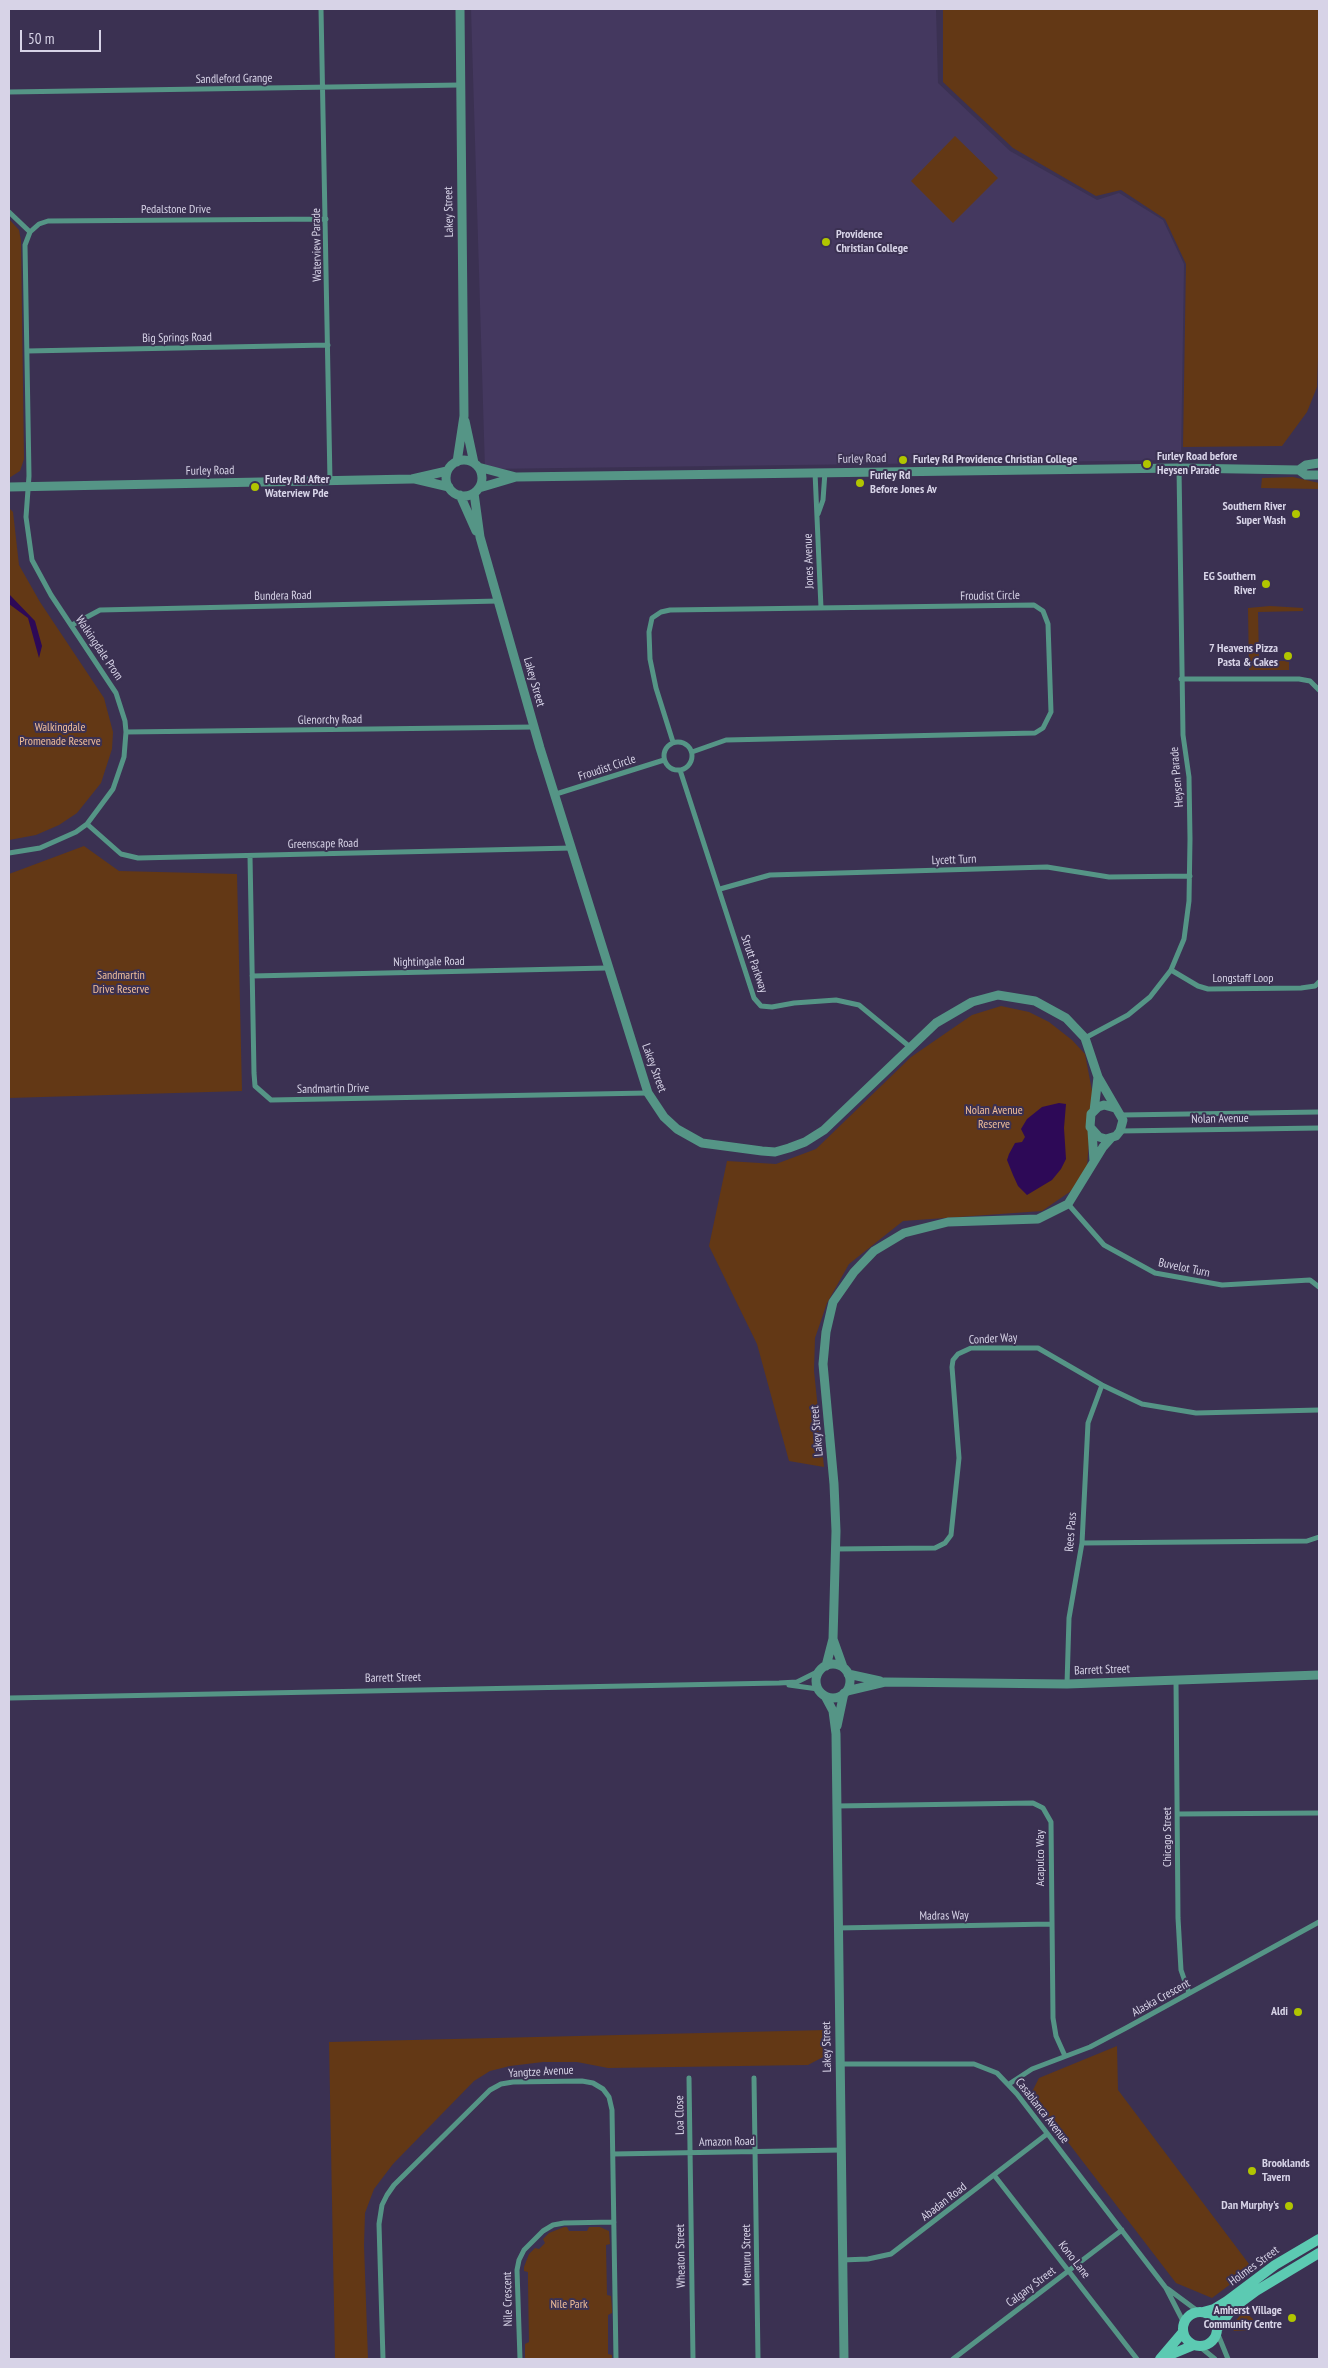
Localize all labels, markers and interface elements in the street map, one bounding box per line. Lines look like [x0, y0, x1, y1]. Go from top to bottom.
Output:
scale bar [22, 20, 104, 52]
text: 50 m [28, 29, 54, 48]
street label: Sandleford Grange [196, 71, 272, 87]
street label: Lakey Street [441, 186, 457, 238]
street label: Pedalstone Drive [141, 203, 211, 217]
street label: Waterview Parade [309, 208, 325, 282]
place label: Providence Christian College [836, 228, 908, 256]
marker: Providence Christian College [820, 236, 832, 248]
street label: Big Springs Road [142, 330, 212, 346]
place label: Furley Road before Heysen Parade [1157, 450, 1237, 478]
street label: Furley Road [838, 451, 886, 467]
place label: Furley Rd Providence Christian College [913, 453, 1077, 467]
marker: Furley Rd Providence Christian College [897, 454, 909, 466]
marker: Furley Road before Heysen Parade [1141, 458, 1153, 470]
street label: Furley Road [186, 463, 234, 479]
place label: Furley Rd Before Jones Av [870, 469, 937, 497]
place label: Furley Rd After Waterview Pde [265, 473, 329, 501]
marker: Furley Rd Before Jones Av [854, 477, 866, 489]
marker: Furley Rd After Waterview Pde [249, 481, 261, 493]
place label: Southern River Super Wash [1223, 500, 1286, 528]
marker: Southern River Super Wash [1290, 508, 1302, 520]
street label: Jones Avenue [801, 533, 817, 589]
place label: EG Southern River [1203, 570, 1256, 598]
marker: EG Southern River [1260, 578, 1272, 590]
street label: Bundera Road [254, 588, 312, 604]
street label: Froudist Circle [960, 588, 1020, 604]
street label: Walkingdale Prom [72, 613, 126, 683]
place label: 7 Heavens Pizza Pasta & Cakes [1209, 642, 1278, 670]
marker: 7 Heavens Pizza Pasta & Cakes [1282, 650, 1294, 662]
street label: Lakey Street [520, 656, 548, 708]
street label: Glenorchy Road [298, 712, 362, 728]
park label: Walkingdale Promenade Reserve [19, 721, 101, 749]
street label: Heysen Parade [1167, 746, 1187, 808]
street label: Froudist Circle [576, 752, 638, 784]
street label: Greenscape Road [288, 836, 358, 852]
street label: Lycett Turn [931, 852, 977, 868]
street label: Strutt Parkway [737, 933, 771, 995]
street label: Nightingale Road [393, 954, 465, 970]
park label: Sandmartin Drive Reserve [93, 969, 149, 997]
street label: Longstaff Loop [1213, 972, 1273, 986]
street label: Lakey Street [639, 1042, 669, 1094]
street label: Sandmartin Drive [297, 1081, 369, 1097]
park label: Nolan Avenue Reserve [965, 1104, 1023, 1132]
street label: Nolan Avenue [1191, 1111, 1249, 1127]
street label: Buvelot Turn [1157, 1256, 1211, 1280]
street label: Conder Way [968, 1331, 1018, 1347]
street label: Lakey Street [808, 1405, 826, 1457]
street label: Rees Pass [1062, 1512, 1080, 1552]
street label: Barrett Street [1074, 1662, 1130, 1678]
street label: Barrett Street [365, 1670, 421, 1686]
street label: Chicago Street [1161, 1807, 1175, 1867]
street label: Acapulco Way [1034, 1830, 1048, 1886]
street label: Madras Way [919, 1908, 969, 1924]
street label: Alaska Crescent [1129, 1976, 1193, 2020]
place label: Aldi [1271, 2005, 1288, 2019]
marker: Aldi [1292, 2006, 1304, 2018]
street label: Lakey Street [819, 2021, 835, 2073]
street label: Yangtze Avenue [508, 2063, 574, 2081]
street label: Casablanca Avenue [1012, 2075, 1072, 2147]
street label: Loa Close [672, 2095, 688, 2135]
street label: Amazon Road [699, 2134, 755, 2150]
place label: Brooklands Tavern [1262, 2157, 1310, 2185]
marker: Brooklands Tavern [1246, 2165, 1258, 2177]
street label: Abadan Road [918, 2180, 970, 2224]
place label: Dan Murphy's [1221, 2199, 1279, 2213]
marker: Dan Murphy's [1283, 2200, 1295, 2212]
street label: Wheaton Street [673, 2224, 689, 2288]
street label: Memuru Street [739, 2224, 755, 2286]
street label: Kono Lane [1055, 2238, 1093, 2282]
street label: Holmes Street [1226, 2243, 1282, 2289]
street label: Calgary Street [1003, 2264, 1059, 2310]
street label: Nile Crescent [500, 2272, 516, 2326]
park label: Nile Park [550, 2298, 588, 2312]
place label: Amherst Village Community Centre [1204, 2304, 1282, 2332]
marker: Amherst Village Community Centre [1286, 2312, 1298, 2324]

